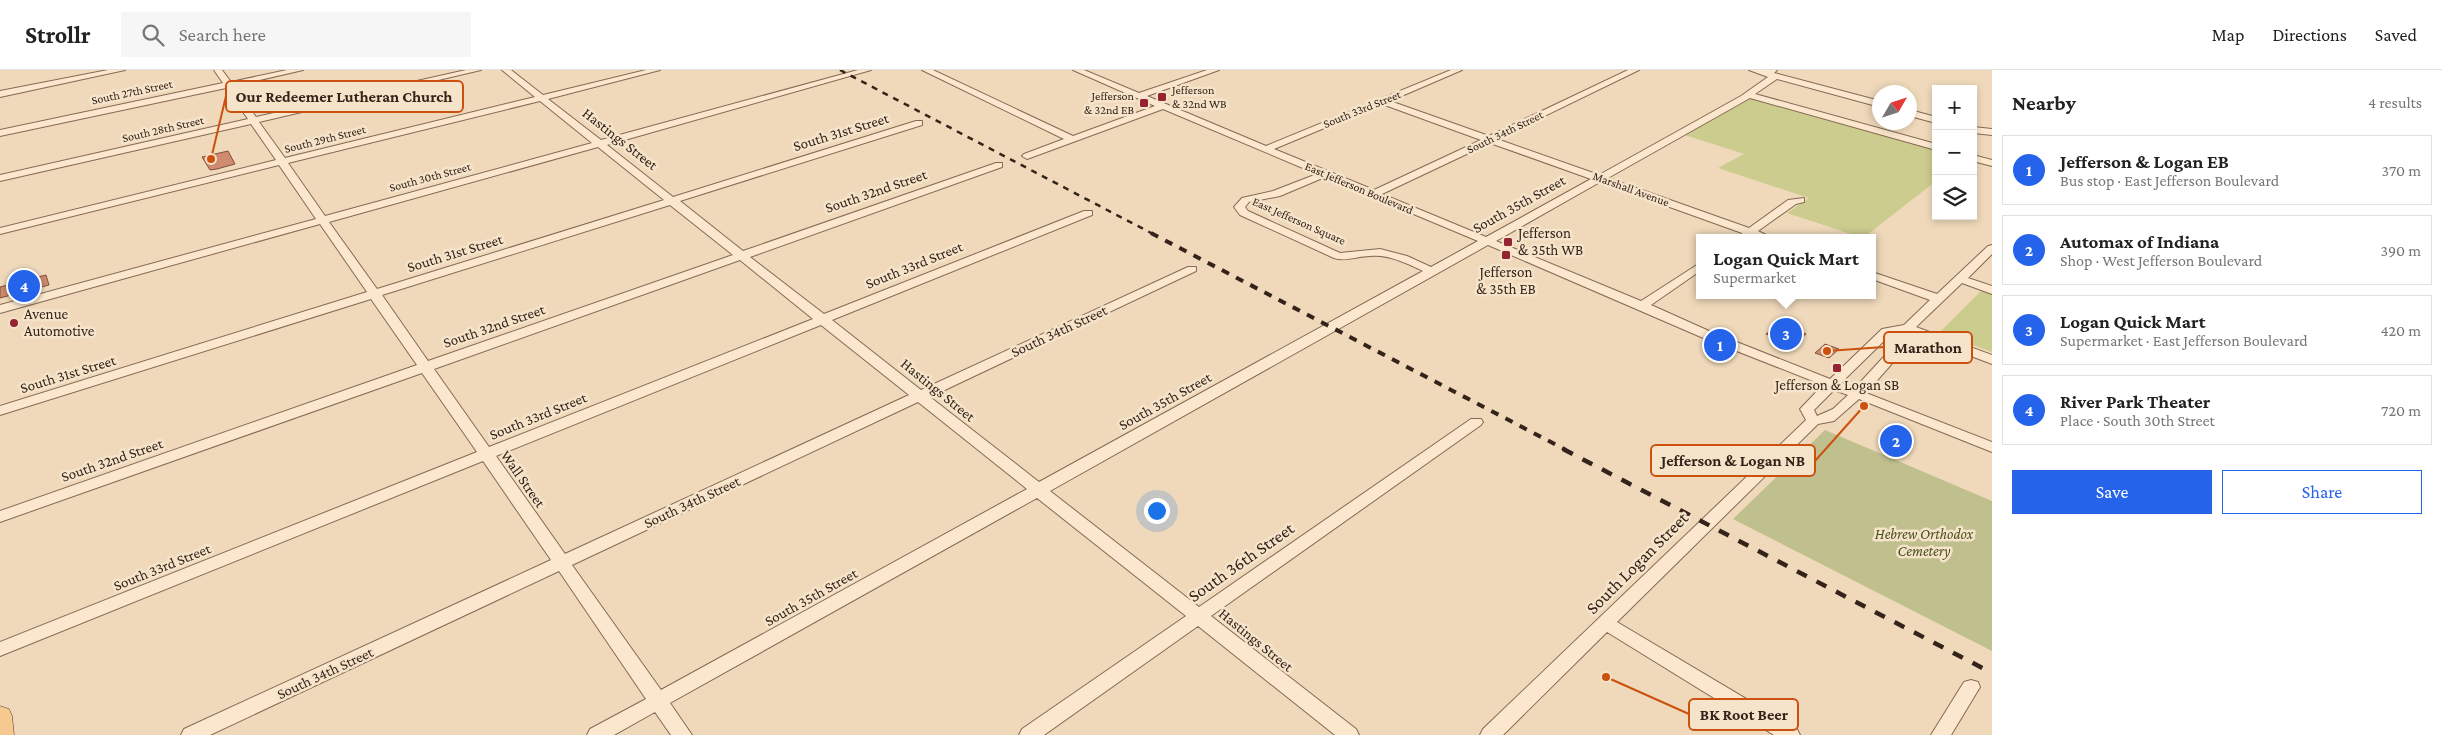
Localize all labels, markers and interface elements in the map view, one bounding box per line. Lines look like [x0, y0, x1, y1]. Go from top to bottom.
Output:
search box [121, 12, 471, 57]
text: Strollr [25, 21, 91, 48]
icon: search [139, 21, 167, 49]
text: Search here [179, 24, 266, 45]
text: Map [2212, 25, 2244, 45]
text: Directions [2272, 25, 2347, 45]
text: Saved [2375, 25, 2417, 45]
street label: South 27th Street [90, 76, 175, 107]
callout: Our Redeemer Lutheran Church [226, 81, 463, 112]
place label: Jefferson & 32nd WB [1171, 83, 1227, 111]
north arrow [1872, 85, 1917, 130]
map controls [1932, 85, 1977, 220]
button: + [1932, 85, 1977, 130]
street label: South 33rd Street [1321, 87, 1404, 131]
text: Our Redeemer Lutheran Church [236, 88, 452, 105]
place label: Jefferson & 32nd EB [1084, 89, 1135, 117]
marker: Jefferson & 32nd WB [1156, 91, 1168, 103]
text: Nearby [2012, 91, 2076, 115]
text: 4 results [2368, 94, 2422, 111]
marker: Jefferson & 32nd EB [1138, 97, 1150, 109]
street label: Hastings Street [579, 105, 661, 175]
street label: South 34th Street [1465, 107, 1546, 157]
street label: South 31st Street [791, 110, 892, 154]
street label: South 28th Street [121, 113, 206, 145]
street label: South 29th Street [283, 122, 368, 156]
button: − [1932, 130, 1977, 175]
text: Jefferson & Logan EB [2060, 151, 2229, 172]
street label: South 30th Street [388, 159, 473, 195]
street label: East Jefferson Boulevard [1303, 159, 1416, 217]
text: 1 [2026, 162, 2032, 179]
text: 370 m [2382, 162, 2421, 179]
street label: South 32nd Street [823, 166, 930, 216]
street label: Marshall Avenue [1591, 169, 1671, 209]
street label: South 35th Street [1470, 171, 1569, 236]
text: Bus stop · East Jefferson Boulevard [2060, 172, 2279, 189]
button: layers [1932, 175, 1977, 220]
street label: East Jefferson Square [1250, 194, 1348, 248]
place label: Jefferson & 35th WB [1516, 225, 1583, 258]
street label: South 31st Street [405, 231, 506, 275]
text: Automax of Indiana [2060, 231, 2219, 252]
popup [1696, 234, 1876, 299]
marker: Jefferson & 35th WB [1502, 236, 1514, 248]
street label: South 33rd Street [863, 238, 966, 292]
text: 2 [2025, 242, 2033, 259]
text: 390 m [2380, 242, 2421, 259]
text: Logan Quick Mart [1713, 248, 1859, 269]
marker: Jefferson & 35th EB [1500, 249, 1512, 261]
text: Shop · West Jefferson Boulevard [2060, 252, 2262, 269]
place label: Jefferson & 35th EB [1476, 264, 1536, 297]
pin: 4 [8, 267, 40, 305]
text: Supermarket [1713, 269, 1796, 286]
street label: South 32nd Street [441, 301, 548, 351]
street label: South 34th Street [1008, 301, 1110, 360]
place label: Avenue Automotive [24, 306, 95, 339]
text: Logan Quick Mart [2060, 311, 2206, 332]
pin: 3 [1770, 315, 1802, 353]
marker: Avenue Automotive [8, 317, 20, 329]
text: 3 [2025, 322, 2033, 339]
text: 420 m [2380, 322, 2421, 339]
pin: 1 [1704, 326, 1736, 364]
callout: Marathon [1884, 332, 1972, 363]
text: Supermarket · East Jefferson Boulevard [2060, 332, 2308, 349]
text: Marathon [1894, 339, 1962, 356]
street label: South 31st Street [18, 352, 119, 396]
street label: Hastings Street [897, 355, 979, 426]
marker: Jefferson & Logan SB [1831, 362, 1843, 374]
street label: South 35th Street [1116, 368, 1215, 433]
place label: Jefferson & Logan SB [1773, 377, 1899, 394]
street label: South 33rd Street [487, 389, 590, 443]
text: River Park Theater [2060, 391, 2210, 412]
text: 4 [2025, 402, 2033, 419]
text: 720 m [2381, 402, 2421, 419]
text: Place · South 30th Street [2060, 412, 2215, 429]
pin: 2 [1880, 422, 1912, 460]
street label: South 32nd Street [59, 435, 166, 485]
callout: Jefferson & Logan NB [1651, 445, 1815, 476]
street label: Wall Street [498, 447, 549, 511]
text: Jefferson & Logan NB [1659, 452, 1805, 469]
button: Save [2012, 470, 2212, 514]
button: Share [2222, 470, 2422, 514]
street label: South 34th Street [641, 472, 743, 531]
your location [1144, 498, 1170, 524]
street label: South Logan Street [1582, 507, 1693, 618]
street label: South 36th Street [1184, 517, 1299, 606]
park label: Hebrew Orthodox Cemetery [1875, 526, 1974, 560]
street label: South 33rd Street [111, 540, 214, 594]
street label: South 35th Street [762, 564, 861, 629]
street label: Hastings Street [1215, 605, 1297, 676]
street label: South 34th Street [274, 643, 376, 702]
callout: BK Root Beer [1689, 699, 1798, 730]
text: BK Root Beer [1700, 706, 1789, 723]

